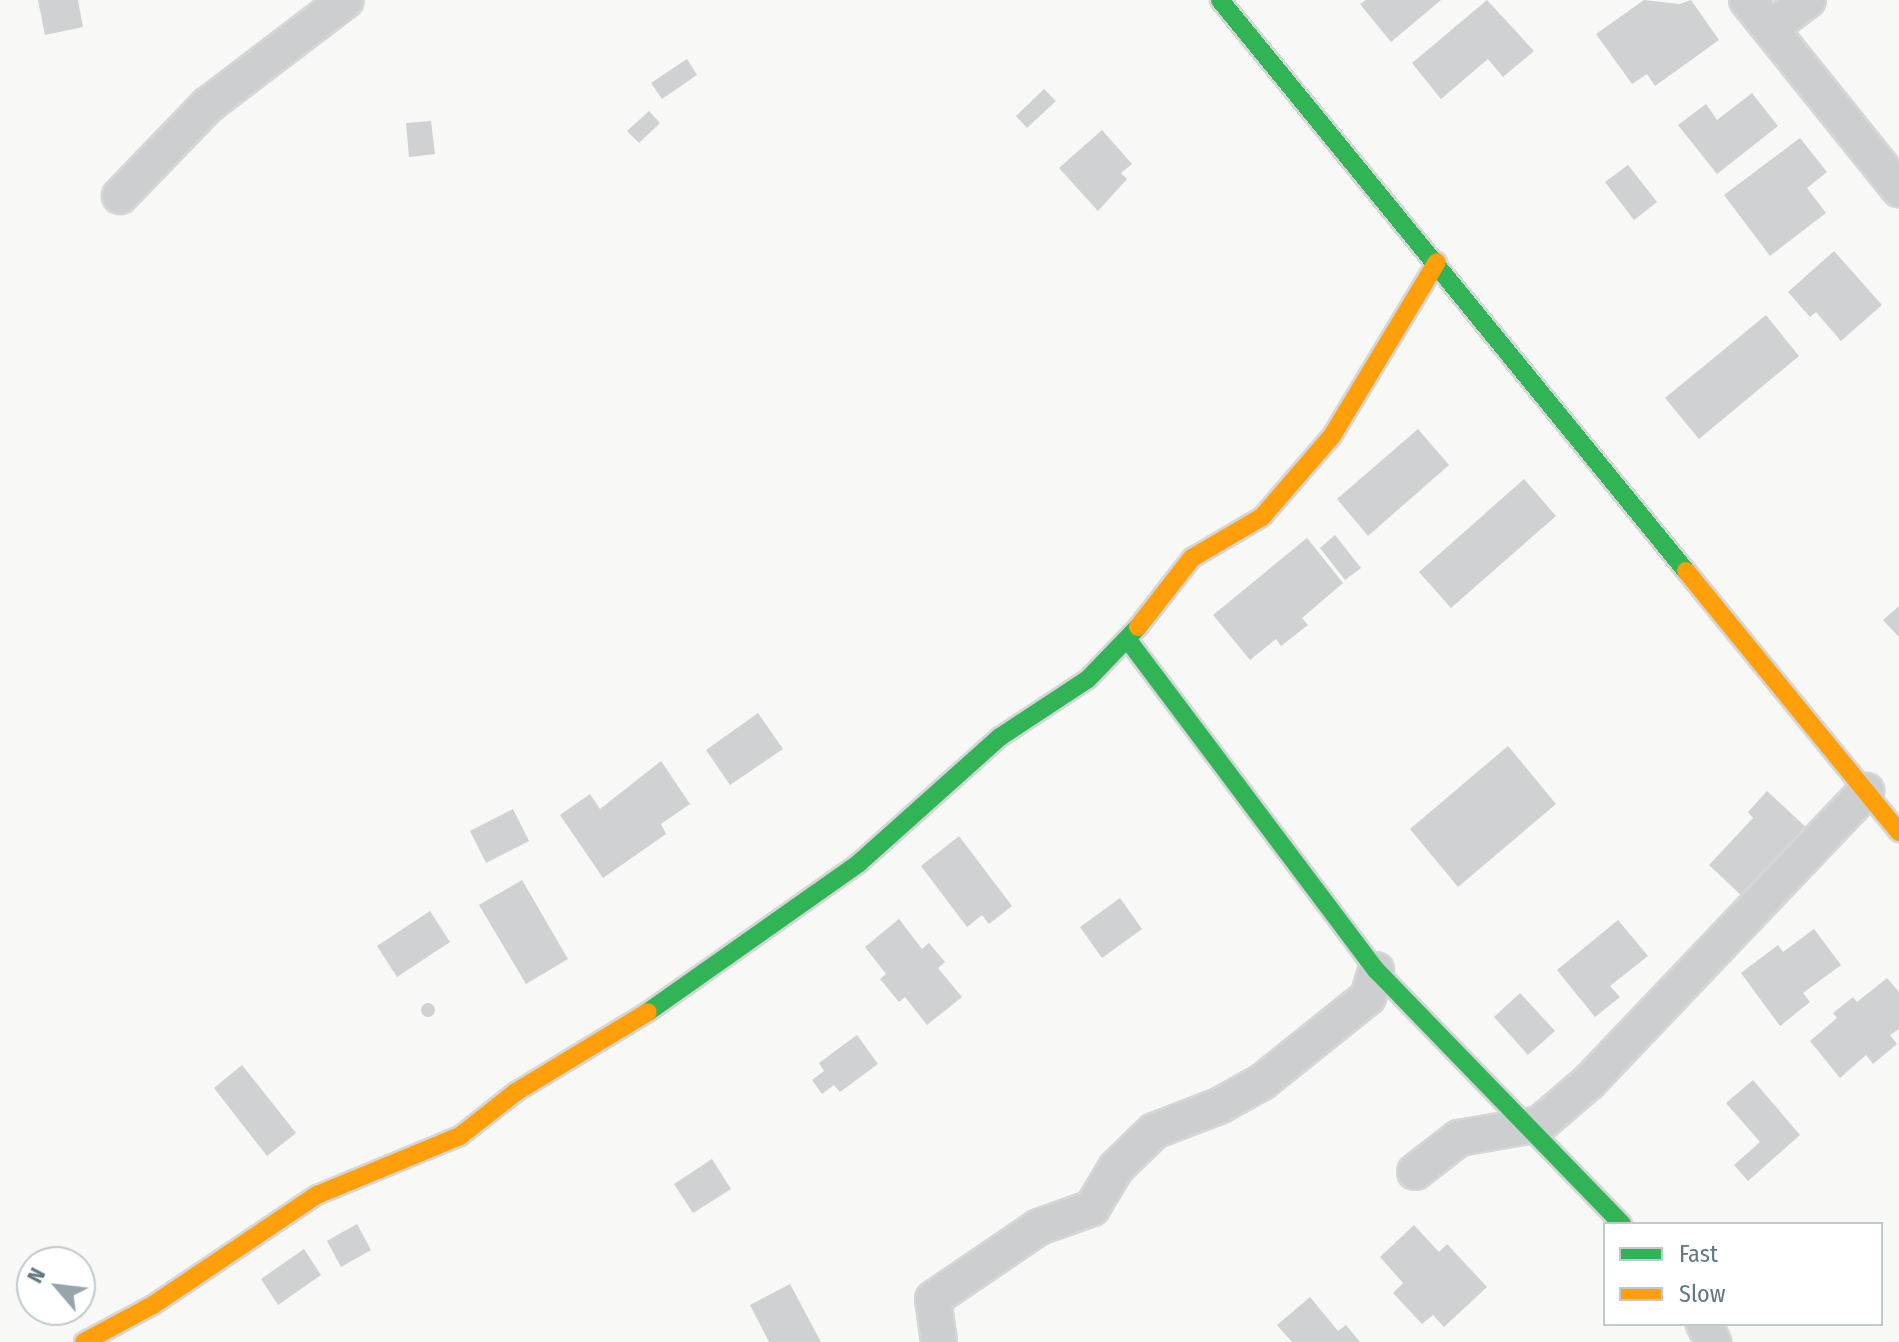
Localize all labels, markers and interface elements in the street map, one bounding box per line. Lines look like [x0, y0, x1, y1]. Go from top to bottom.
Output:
legend [1603, 1222, 1883, 1326]
text: Fast [1679, 1240, 1718, 1268]
north arrow [16, 1246, 96, 1326]
text: N [21, 1263, 51, 1288]
text: Slow [1679, 1280, 1725, 1308]

